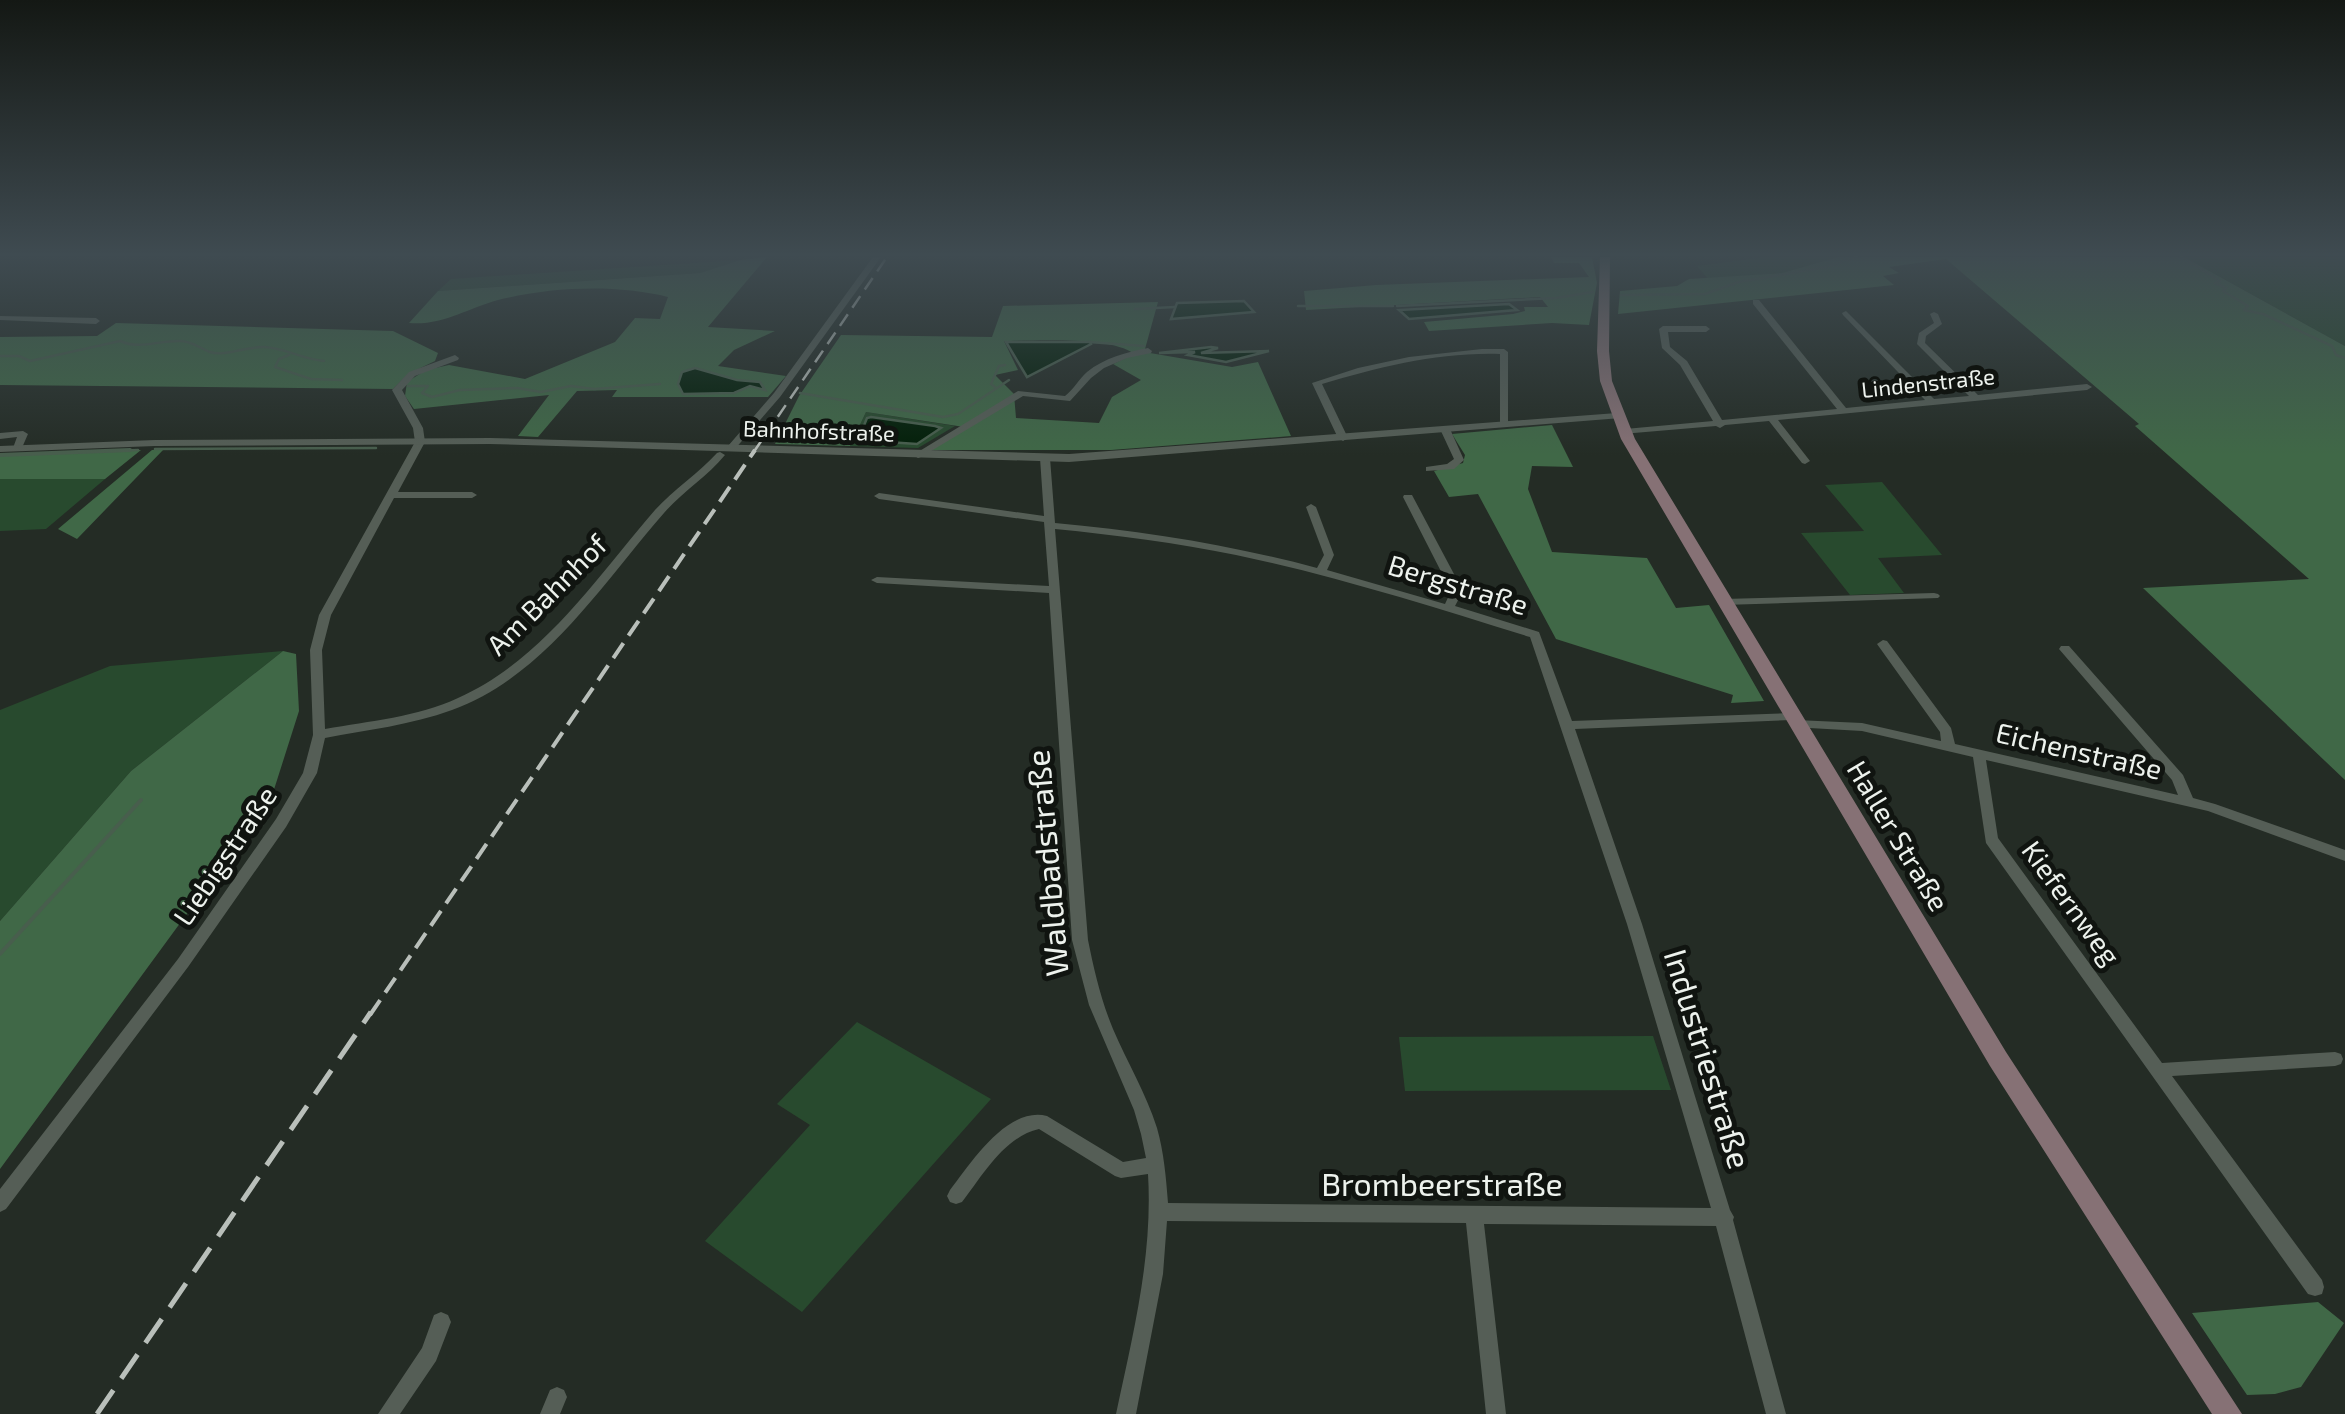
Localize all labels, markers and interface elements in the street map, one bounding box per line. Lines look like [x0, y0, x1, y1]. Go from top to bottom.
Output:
street label: Lindenstraße [1860, 362, 1996, 402]
street label: Bahnhofstraße [743, 414, 895, 446]
street label: Am Bahnhof [479, 526, 615, 662]
street label: Bergstraße [1384, 547, 1532, 621]
street label: Eichenstraße [1993, 714, 2166, 786]
street label: Waldbadstraße [1017, 748, 1075, 978]
street label: Haller Straße [1841, 754, 1957, 917]
street label: Liebigstraße [165, 779, 283, 931]
street label: Kiefernweg [2015, 834, 2128, 971]
street label: Industriestraße [1657, 944, 1760, 1173]
street label: Brombeerstraße [1321, 1164, 1563, 1202]

